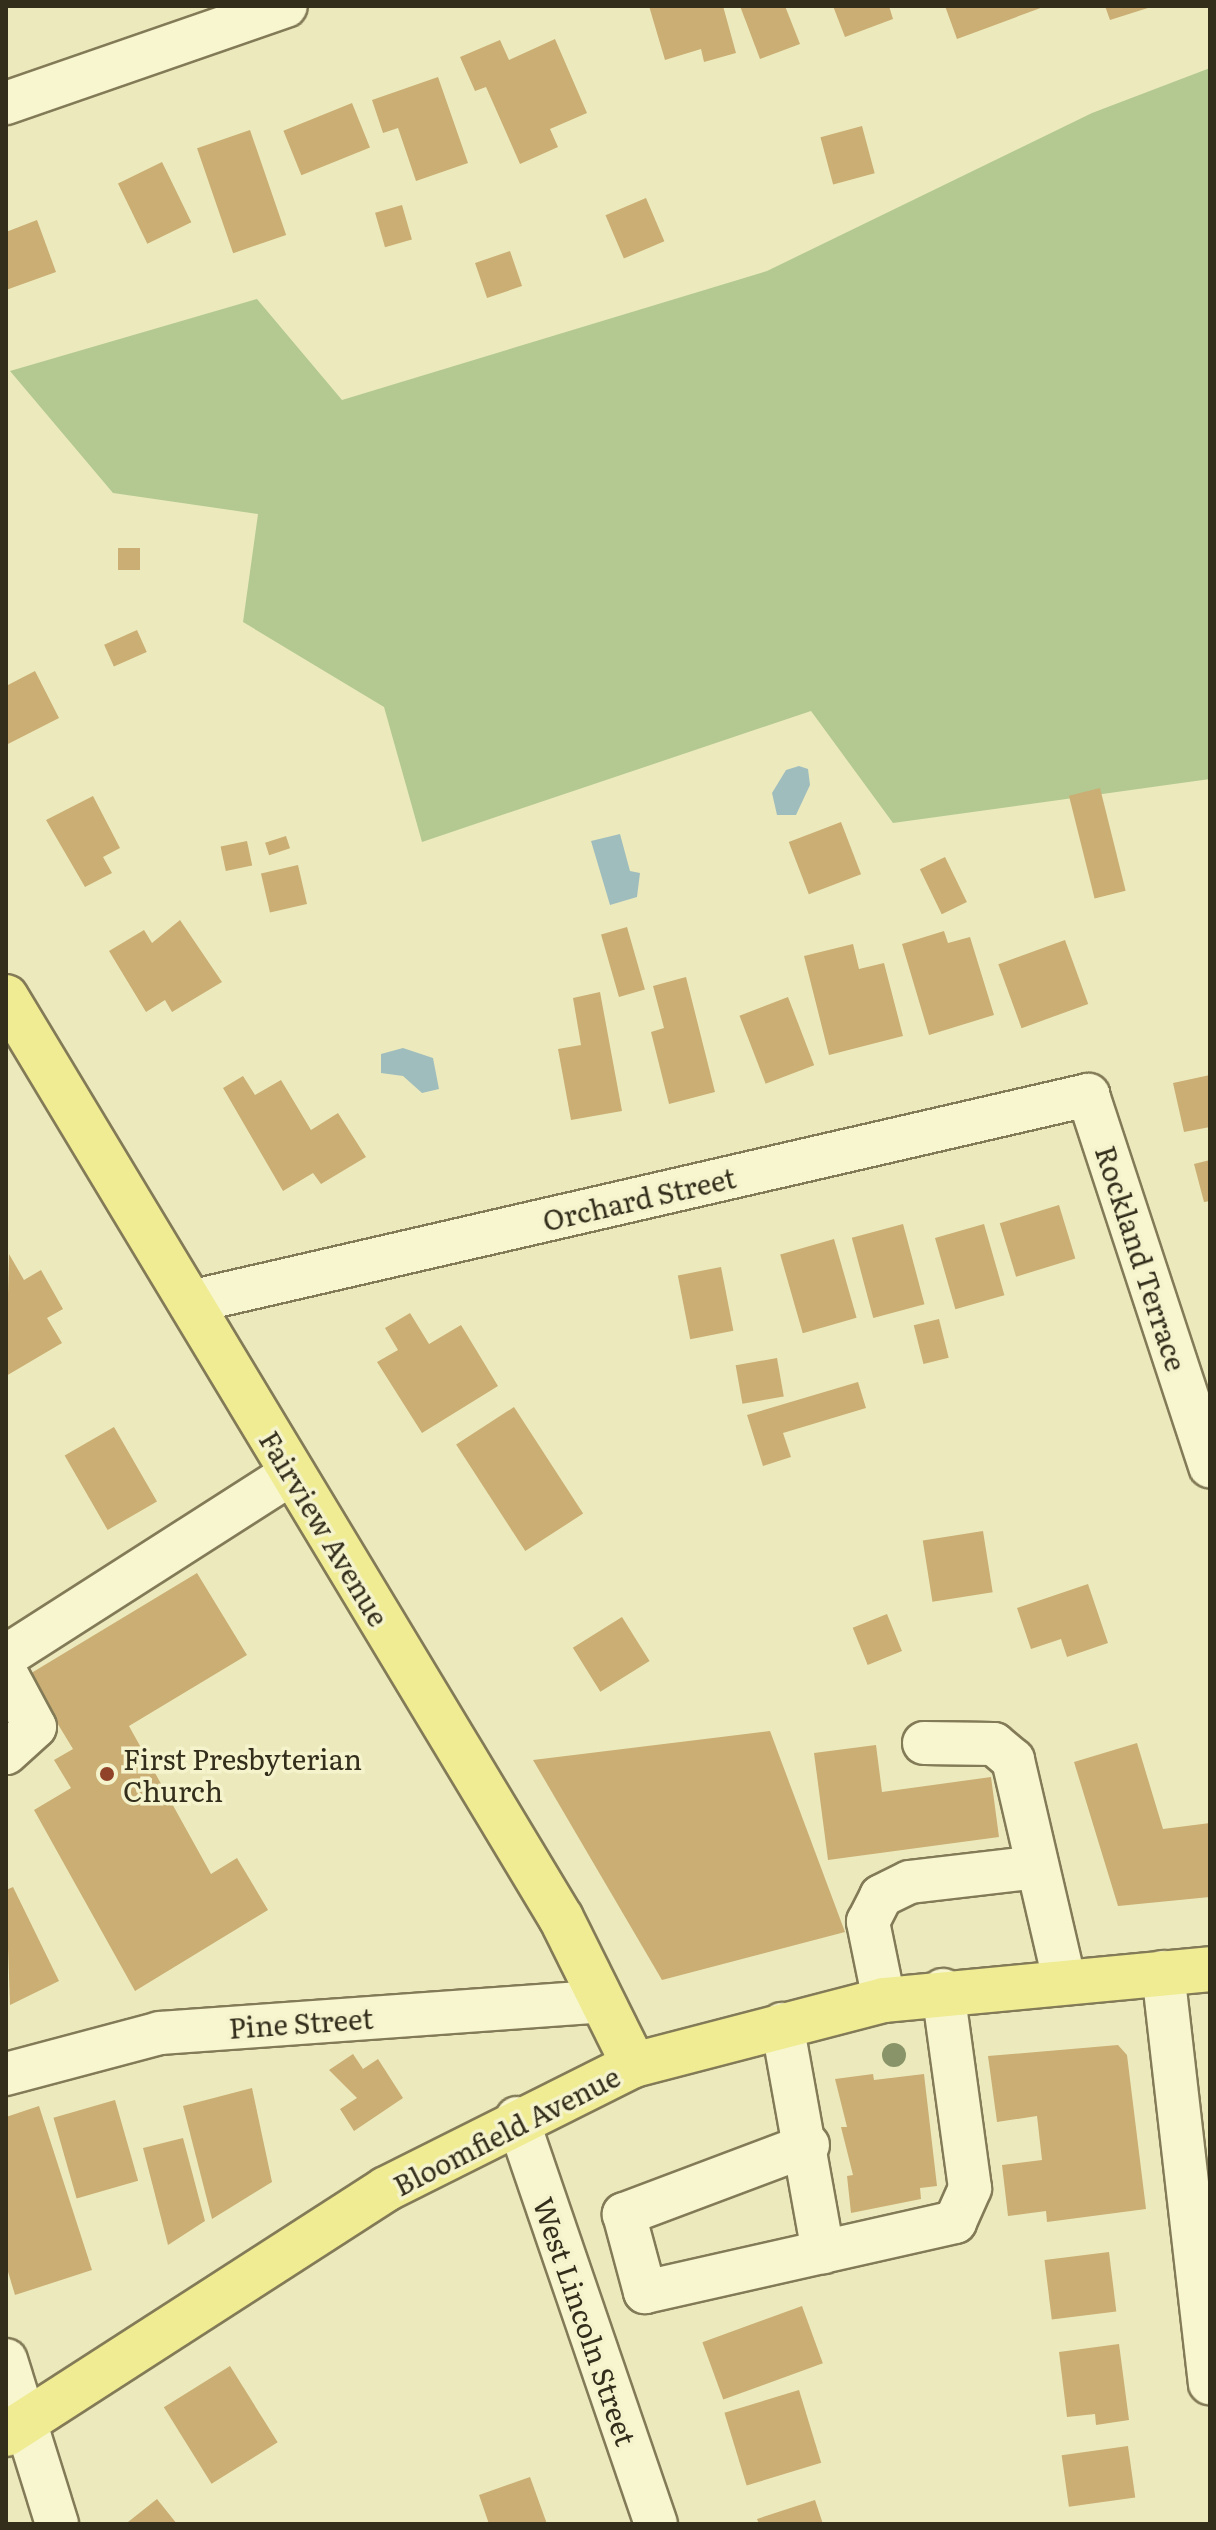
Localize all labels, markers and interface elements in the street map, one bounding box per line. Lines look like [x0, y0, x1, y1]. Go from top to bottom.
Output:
street label: Rockland Terrace [1090, 1141, 1194, 1375]
street label: Orchard Street [539, 1159, 739, 1237]
street label: Fairview Avenue [253, 1424, 397, 1632]
place label: First Presbyterian Church [123, 1741, 362, 1807]
marker: First Presbyterian Church [98, 1765, 116, 1783]
street label: Pine Street [228, 2000, 374, 2044]
street label: Bloomfield Avenue [387, 2058, 625, 2202]
street label: West Lincoln Street [528, 2192, 644, 2450]

